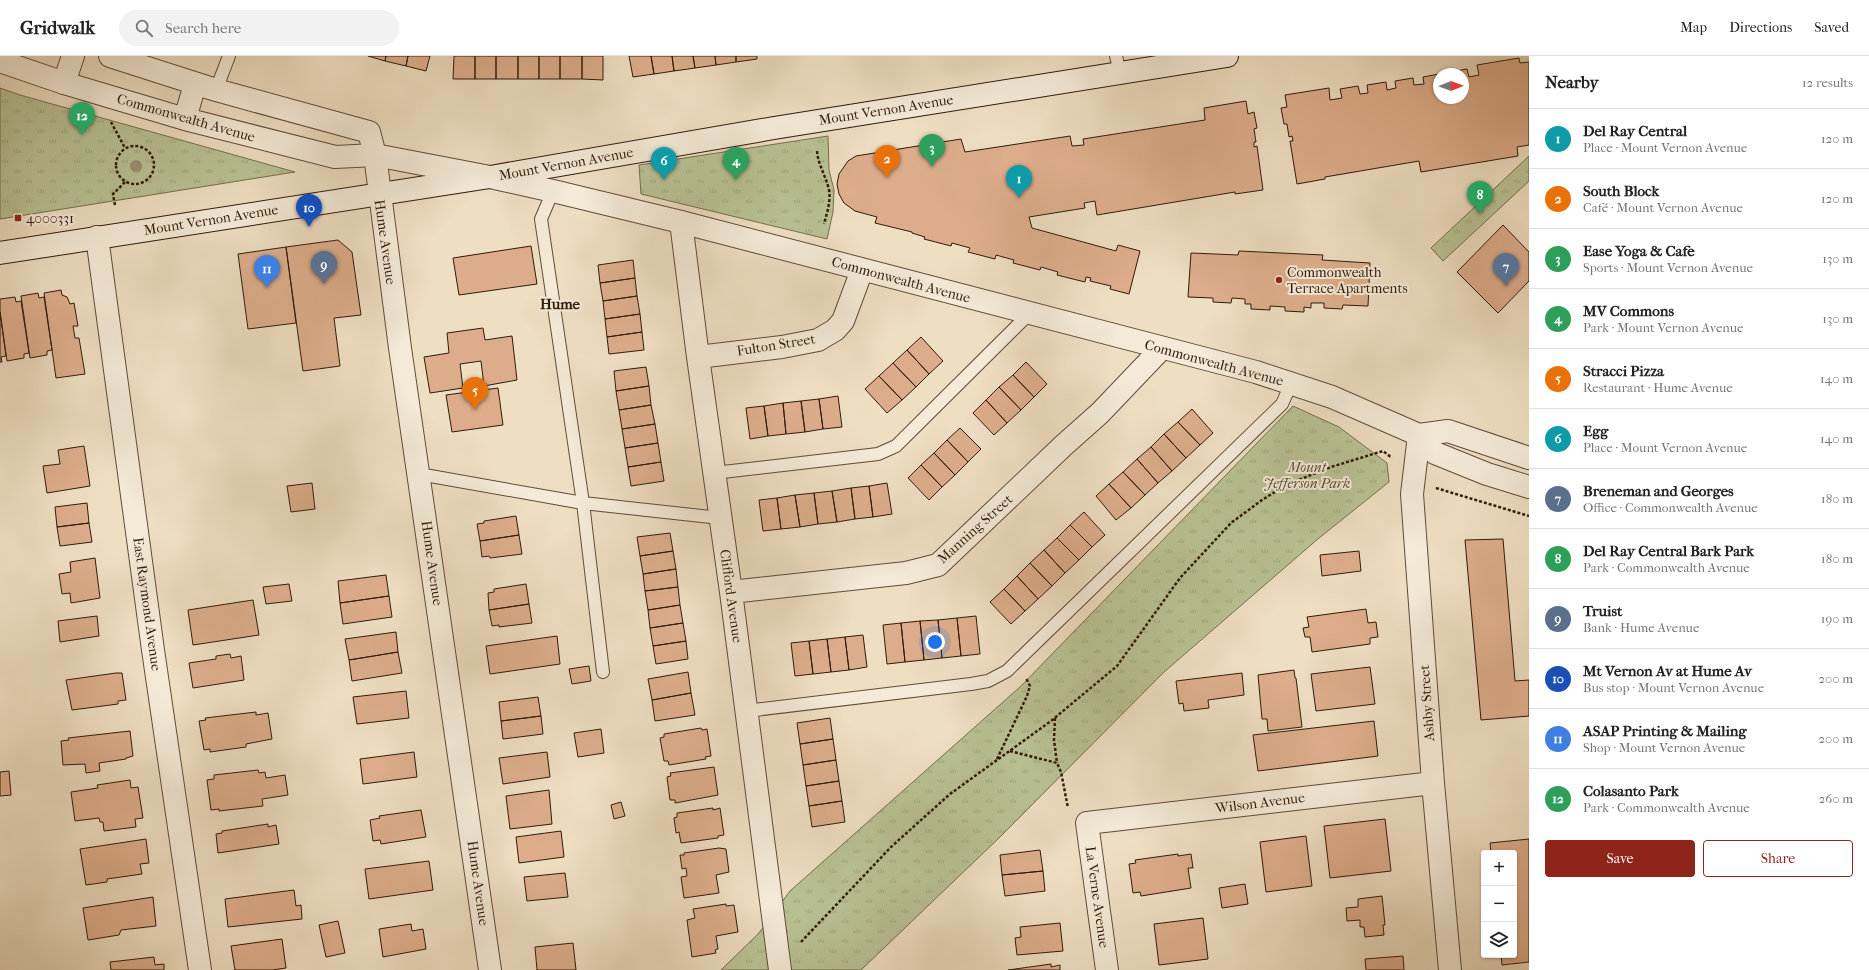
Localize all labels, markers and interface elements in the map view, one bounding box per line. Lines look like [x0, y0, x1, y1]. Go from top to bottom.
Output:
search box [119, 10, 399, 46]
text: Gridwalk [20, 17, 95, 39]
icon: search [133, 17, 155, 39]
text: Search here [165, 19, 241, 37]
text: Map [1680, 19, 1707, 36]
text: Directions [1729, 19, 1792, 36]
text: Saved [1814, 19, 1849, 36]
north arrow [1433, 68, 1469, 104]
text: Nearby [1545, 72, 1599, 92]
text: 12 results [1802, 75, 1853, 90]
street label: Commonwealth Avenue [115, 90, 257, 146]
street label: Mount Vernon Avenue [817, 91, 955, 129]
pin: 12 [69, 102, 95, 135]
text: Del Ray Central [1583, 122, 1687, 140]
text: 1 [1556, 131, 1560, 146]
text: 120 m [1821, 131, 1853, 146]
pin: 3 [919, 134, 945, 167]
text: Place · Mount Vernon Avenue [1583, 140, 1747, 155]
street label: Mount Vernon Avenue [497, 144, 635, 184]
pin: 2 [874, 145, 900, 178]
pin: 6 [651, 147, 677, 180]
pin: 4 [723, 147, 749, 180]
pin: 1 [1006, 165, 1032, 198]
pin: 8 [1467, 181, 1493, 214]
text: South Block [1583, 182, 1659, 200]
text: 2 [1555, 191, 1561, 206]
text: 120 m [1821, 191, 1853, 206]
pin: 10 [296, 194, 322, 227]
street label: Hume Avenue [371, 198, 399, 286]
text: Café · Mount Vernon Avenue [1583, 200, 1743, 215]
street label: Mount Vernon Avenue [142, 201, 280, 239]
place label: 4000331 [26, 210, 74, 227]
marker: 4000331 [13, 213, 23, 223]
text: Ease Yoga & Cafe [1583, 242, 1695, 260]
pin: 9 [311, 251, 337, 284]
text: 3 [1555, 251, 1561, 266]
text: 130 m [1822, 251, 1853, 266]
street label: Commonwealth Avenue [830, 253, 972, 307]
pin: 7 [1493, 253, 1519, 286]
pin: 11 [254, 255, 280, 288]
text: Sports · Mount Vernon Avenue [1583, 260, 1753, 275]
place label: Commonwealth Terrace Apartments [1287, 264, 1408, 297]
marker: Commonwealth Terrace Apartments [1274, 275, 1284, 285]
district label: Hume [540, 295, 581, 313]
text: MV Commons [1583, 302, 1674, 320]
text: 4 [1554, 311, 1562, 326]
text: 130 m [1822, 311, 1853, 326]
text: Park · Mount Vernon Avenue [1583, 320, 1743, 335]
street label: Fulton Street [736, 330, 816, 360]
street label: Commonwealth Avenue [1143, 336, 1285, 390]
text: Stracci Pizza [1583, 362, 1664, 380]
text: 5 [1555, 371, 1561, 386]
text: 140 m [1820, 371, 1853, 386]
pin: 5 [462, 377, 488, 410]
text: Restaurant · Hume Avenue [1583, 380, 1733, 395]
text: Egg [1583, 422, 1608, 440]
text: 6 [1554, 431, 1562, 446]
text: 140 m [1820, 431, 1853, 446]
text: Place · Mount Vernon Avenue [1583, 440, 1747, 455]
park label: Mount Jefferson Park [1264, 459, 1350, 492]
text: Breneman and Georges [1583, 482, 1734, 500]
street label: Manning Street [934, 491, 1016, 567]
text: 7 [1555, 491, 1561, 506]
text: 180 m [1821, 491, 1853, 506]
text: Office · Commonwealth Avenue [1583, 500, 1758, 515]
street label: Hume Avenue [418, 519, 446, 607]
street label: East Raymond Avenue [129, 536, 165, 672]
text: Del Ray Central Bark Park [1583, 542, 1754, 560]
street label: Clifford Avenue [716, 548, 746, 644]
text: 8 [1555, 551, 1561, 566]
text: 180 m [1821, 551, 1853, 566]
text: Park · Commonwealth Avenue [1583, 560, 1750, 575]
text: Truist [1583, 602, 1622, 620]
text: 9 [1555, 611, 1561, 626]
text: 190 m [1821, 611, 1853, 626]
text: Bank · Hume Avenue [1583, 620, 1699, 635]
your location [925, 632, 945, 652]
text: Mt Vernon Av at Hume Av [1583, 662, 1752, 680]
street label: Ashby Street [1416, 664, 1438, 743]
text: 10 [1552, 671, 1564, 686]
text: 200 m [1818, 671, 1853, 686]
text: Bus stop · Mount Vernon Avenue [1583, 680, 1764, 695]
text: ASAP Printing & Mailing [1583, 722, 1747, 740]
text: 11 [1553, 731, 1563, 746]
text: 200 m [1818, 731, 1853, 746]
text: Shop · Mount Vernon Avenue [1583, 740, 1745, 755]
text: Colasanto Park [1583, 782, 1679, 800]
street label: Wilson Avenue [1213, 789, 1306, 817]
text: 12 [1552, 791, 1564, 806]
text: 260 m [1819, 791, 1853, 806]
text: Park · Commonwealth Avenue [1583, 800, 1750, 815]
street label: Hume Avenue [464, 839, 492, 927]
button: Save [1545, 840, 1695, 877]
button: Share [1703, 840, 1853, 877]
street label: La Verne Avenue [1081, 845, 1113, 949]
map controls [1481, 850, 1517, 958]
button: + [1481, 850, 1517, 886]
button: − [1481, 886, 1517, 922]
button: layers [1481, 922, 1517, 958]

